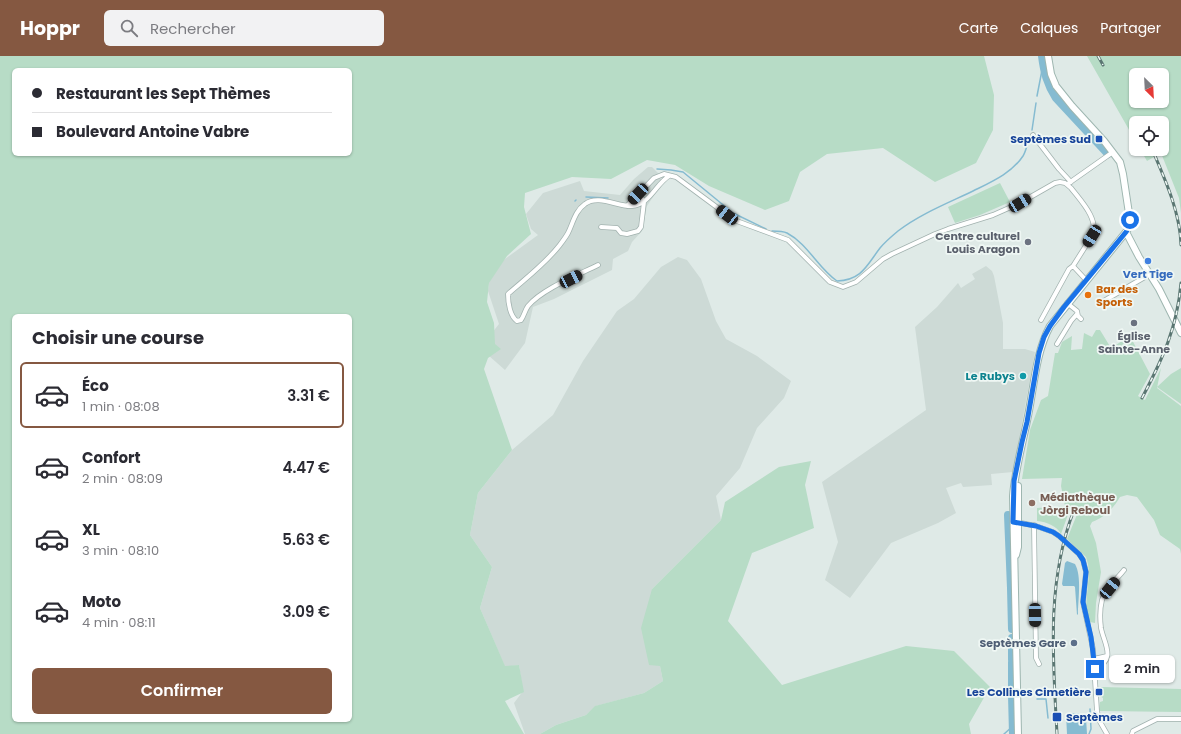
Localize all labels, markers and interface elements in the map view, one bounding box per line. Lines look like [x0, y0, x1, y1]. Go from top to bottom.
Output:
search box [104, 10, 384, 46]
text: Hoppr [20, 15, 80, 42]
icon: search [118, 17, 140, 39]
text: Rechercher [150, 18, 236, 39]
text: Carte [959, 18, 998, 38]
text: Calques [1020, 18, 1078, 38]
text: Partager [1100, 18, 1161, 38]
north arrow [1129, 68, 1169, 108]
map controls [1129, 68, 1169, 156]
text: Restaurant les Sept Thèmes [56, 83, 271, 104]
button: locate [1129, 116, 1169, 156]
text: Boulevard Antoine Vabre [56, 121, 249, 142]
place label: Septèmes Sud [1010, 131, 1091, 147]
marker: Septèmes Sud [1094, 134, 1104, 144]
car [625, 181, 651, 207]
car [1007, 192, 1033, 214]
car [714, 203, 740, 227]
route start [1121, 211, 1139, 229]
car [1081, 223, 1103, 249]
place label: Centre culturel Louis Aragon [935, 228, 1020, 257]
marker: Centre culturel Louis Aragon [1023, 237, 1033, 247]
marker: Vert Tige [1143, 256, 1153, 266]
place label: Vert Tige [1123, 266, 1173, 282]
car [558, 268, 584, 290]
place label: Bar des Sports [1096, 281, 1138, 310]
marker: Bar des Sports [1083, 290, 1093, 300]
marker: Église Sainte-Anne [1129, 318, 1139, 328]
text: Choisir une course [32, 325, 204, 350]
place label: Église Sainte-Anne [1098, 328, 1170, 357]
place label: Le Rubys [966, 368, 1015, 384]
marker: Le Rubys [1018, 371, 1028, 381]
text: Éco [82, 375, 109, 396]
icon: car [34, 377, 70, 413]
text: 3.31 € [287, 385, 330, 406]
text: 1 min · 08:08 [82, 397, 160, 416]
text: Confort [82, 447, 141, 468]
icon: car [34, 449, 70, 485]
text: 4.47 € [282, 457, 330, 478]
text: 2 min · 08:09 [82, 469, 163, 488]
place label: Médiathèque Jòrgi Reboul [1040, 489, 1116, 518]
marker: Médiathèque Jòrgi Reboul [1027, 498, 1037, 508]
text: XL [82, 519, 100, 540]
icon: car [34, 521, 70, 557]
text: 5.63 € [282, 529, 330, 550]
text: 3 min · 08:10 [82, 541, 159, 560]
car [1098, 575, 1122, 601]
text: Moto [82, 591, 121, 612]
icon: car [34, 593, 70, 629]
text: 3.09 € [282, 601, 330, 622]
car [1029, 603, 1041, 627]
text: 4 min · 08:11 [82, 613, 156, 632]
place label: Septèmes Gare [980, 635, 1066, 651]
marker: Septèmes Gare [1069, 638, 1079, 648]
callout: 2 min [1109, 655, 1175, 683]
text: 2 min [1124, 659, 1160, 678]
route end [1086, 660, 1104, 678]
button: Confirmer [32, 668, 332, 714]
place label: Les Collines Cimetière [967, 684, 1091, 700]
marker: Les Collines Cimetière [1094, 687, 1104, 697]
place label: Septèmes [1066, 709, 1123, 725]
marker: Septèmes [1051, 711, 1063, 723]

